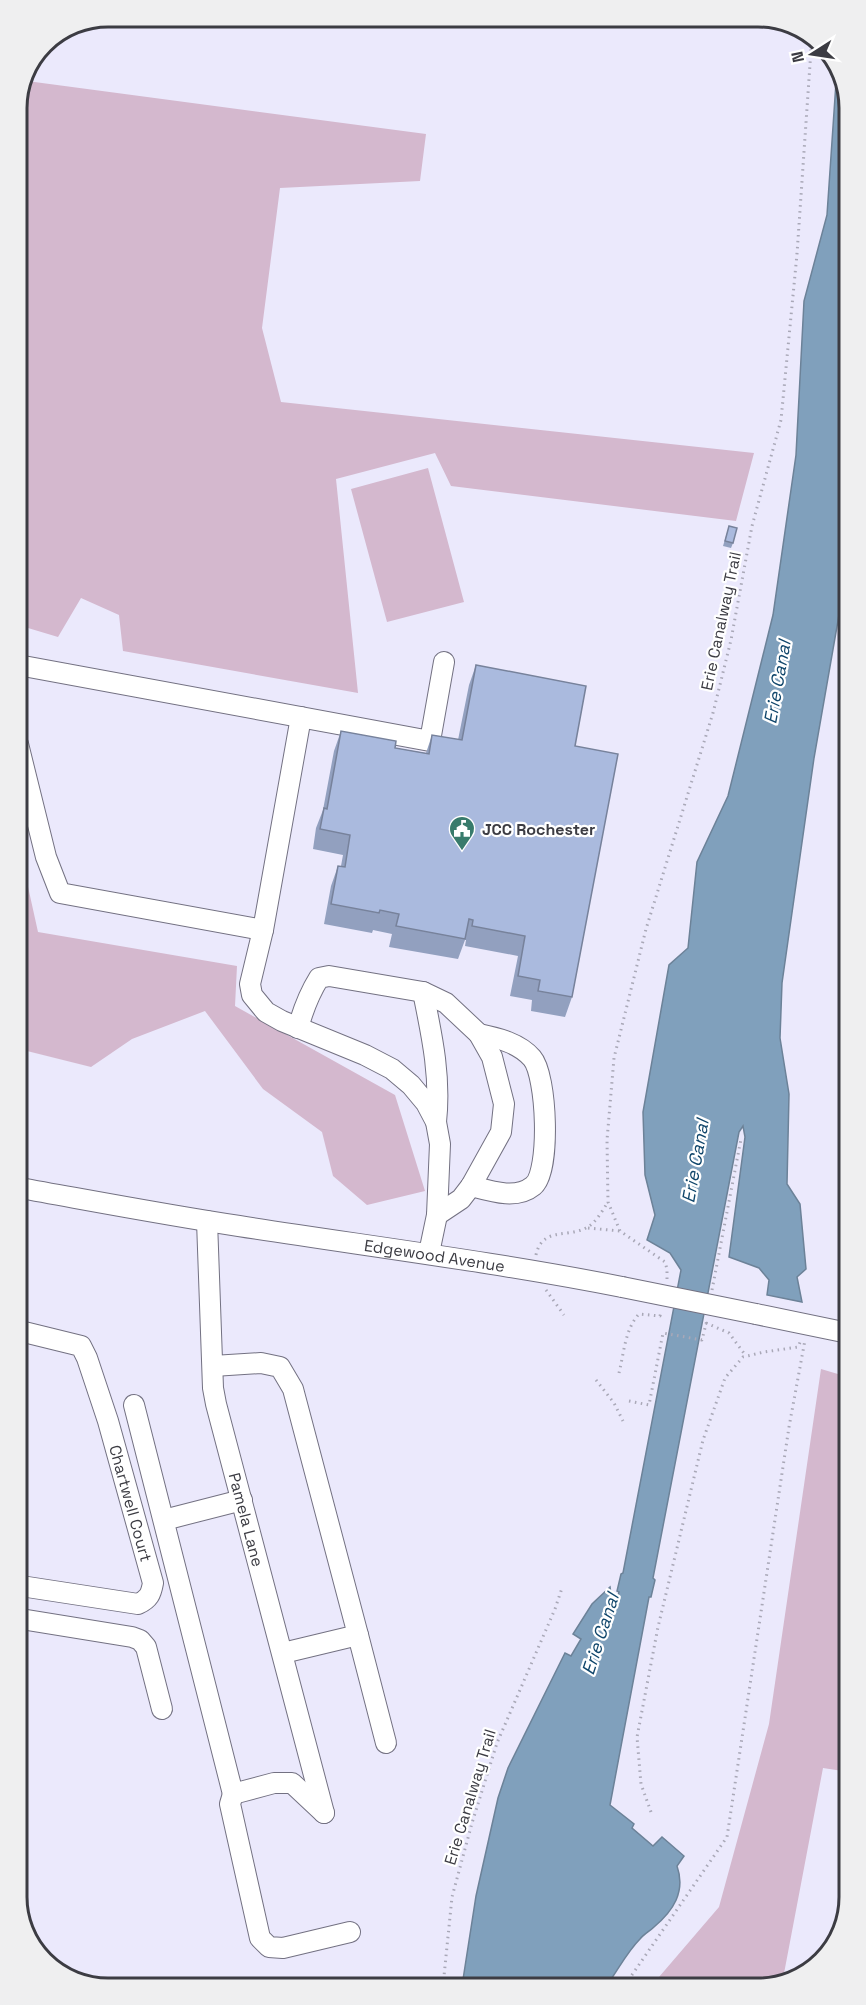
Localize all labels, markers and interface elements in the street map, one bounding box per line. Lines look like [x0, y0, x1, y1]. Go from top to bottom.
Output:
north arrow [782, 24, 842, 84]
text: N [786, 50, 809, 64]
street label: Erie Canalway Trail [696, 550, 746, 692]
water label: Erie Canal [758, 636, 796, 726]
public building icon: JCC Rochester [447, 814, 477, 852]
place label: JCC Rochester [482, 819, 595, 840]
water label: Erie Canal [676, 1115, 714, 1205]
street label: Edgewood Avenue [363, 1234, 506, 1277]
street label: Chartwell Court [105, 1443, 157, 1564]
street label: Pamela Lane [224, 1470, 269, 1569]
water label: Erie Canal [576, 1588, 625, 1678]
street label: Erie Canalway Trail [439, 1726, 501, 1868]

